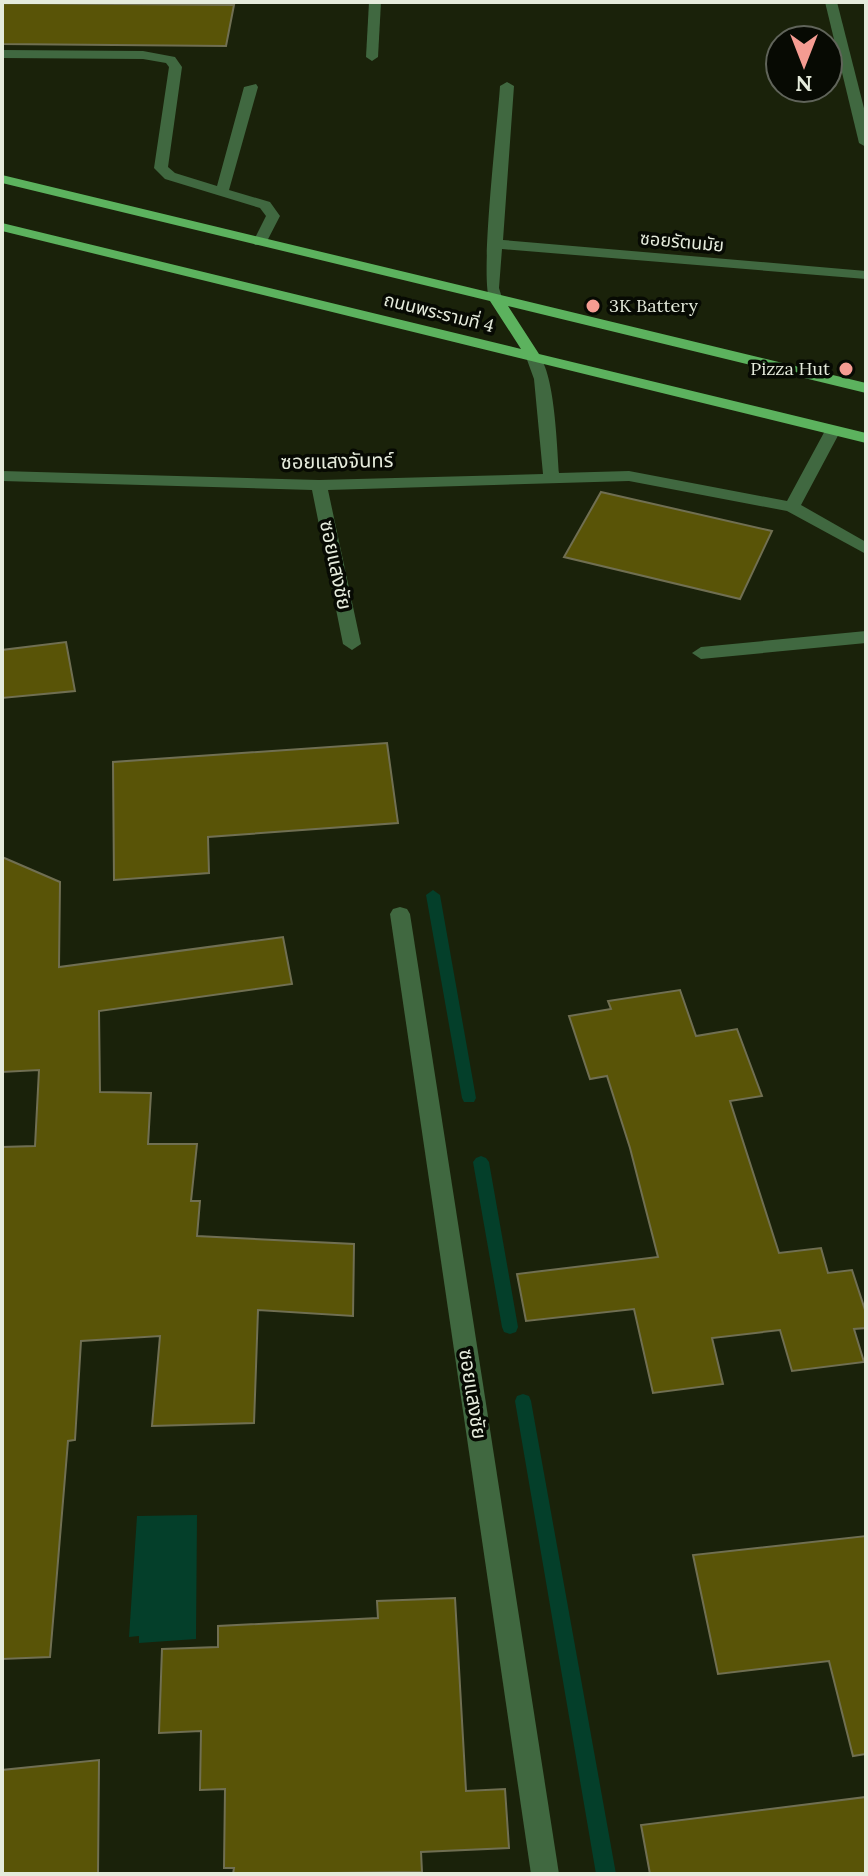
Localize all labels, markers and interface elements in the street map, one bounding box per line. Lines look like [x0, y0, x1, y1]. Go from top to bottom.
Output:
north arrow [764, 24, 844, 104]
text: N [795, 70, 813, 98]
street label: ซอยรัตนมัย [639, 226, 725, 257]
street label: ถนนพระรามที่ 4 [382, 287, 497, 337]
place label: 3K Battery [609, 294, 698, 317]
marker: 3K Battery [584, 297, 602, 315]
place label: Pizza Hut [750, 357, 830, 380]
marker: Pizza Hut [837, 360, 855, 378]
street label: ซอยแสงจันทร์ [280, 447, 395, 474]
street label: ซอยแสงชัย [315, 518, 358, 612]
street label: ซอยแสงชัย [454, 1347, 493, 1441]

